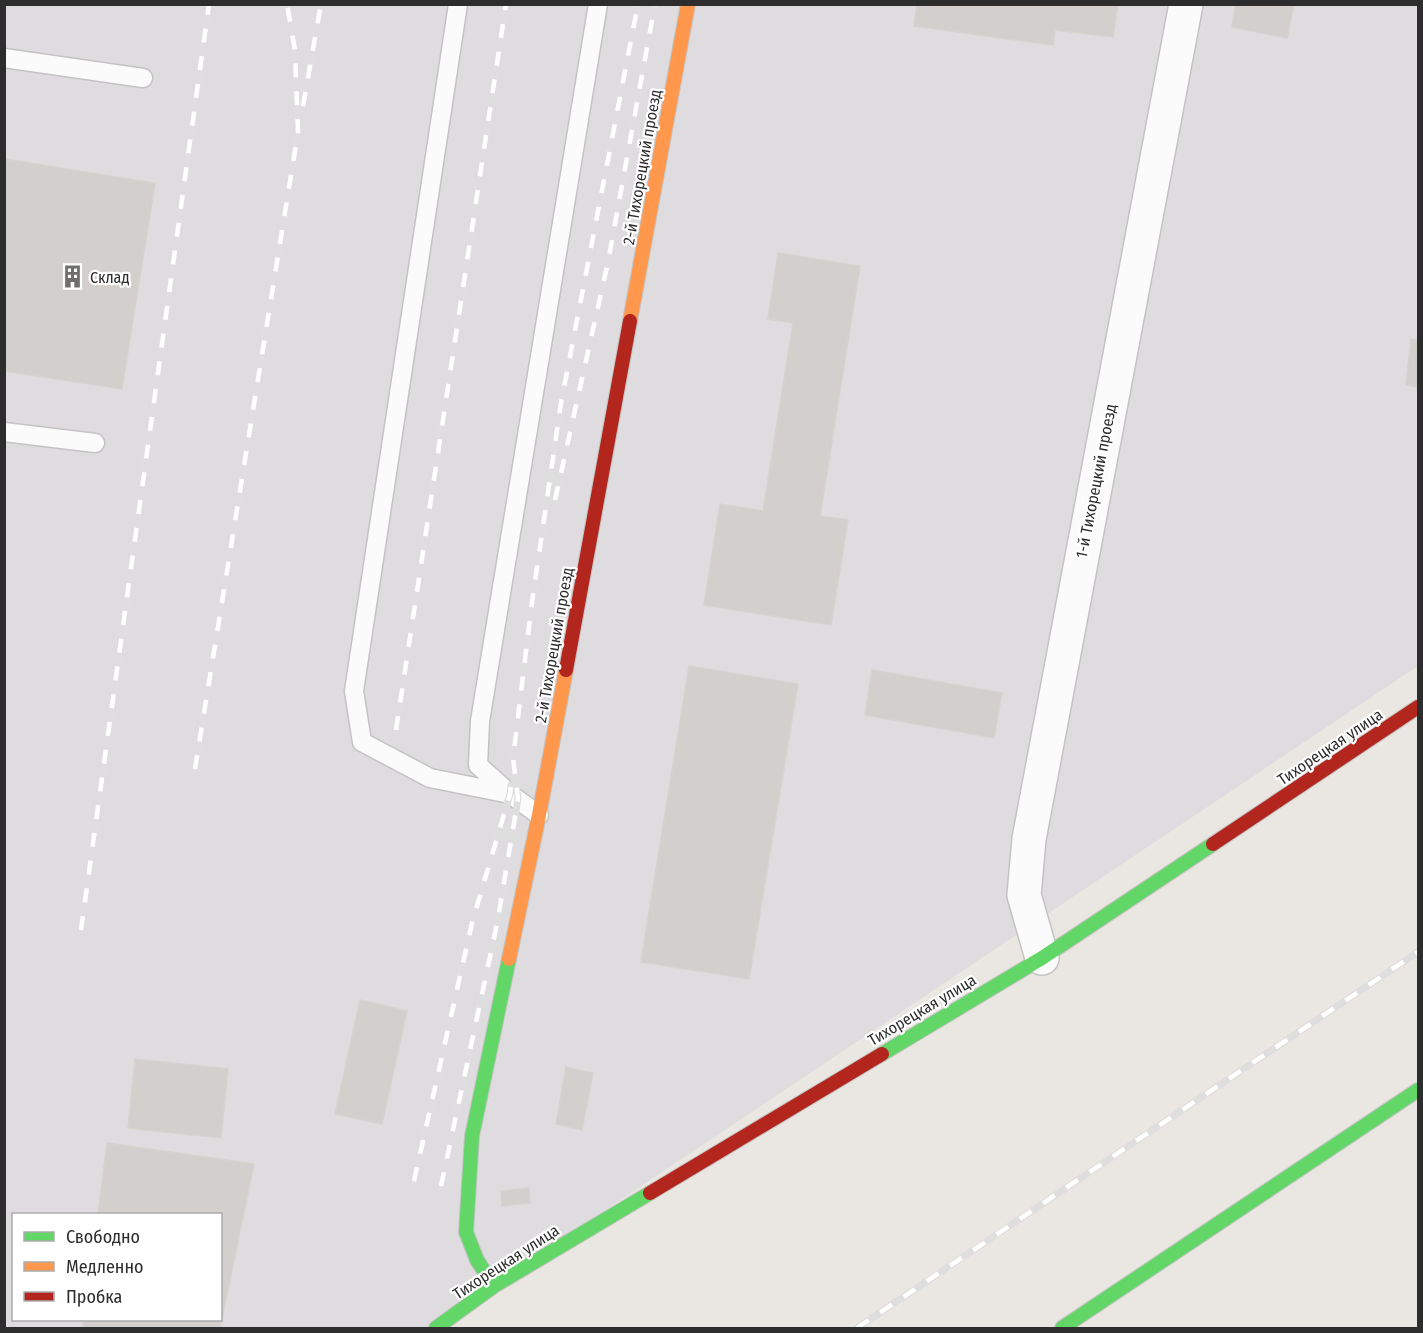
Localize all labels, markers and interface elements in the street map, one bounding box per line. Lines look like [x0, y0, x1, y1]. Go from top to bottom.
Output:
street label: 2-й Тихорецкий проезд [619, 88, 665, 246]
building icon: Склад [59, 264, 85, 290]
place label: Склад [90, 268, 130, 287]
street label: 1-й Тихорецкий проезд [1072, 402, 1120, 560]
street label: 2-й Тихорецкий проезд [531, 566, 577, 724]
street label: Тихорецкая улица [1274, 705, 1386, 789]
street label: Тихорецкая улица [865, 970, 980, 1050]
legend [12, 1213, 222, 1321]
street label: Тихорецкая улица [449, 1221, 563, 1303]
text: Свободно [66, 1226, 140, 1248]
text: Медленно [66, 1256, 144, 1278]
text: Пробка [66, 1286, 122, 1308]

